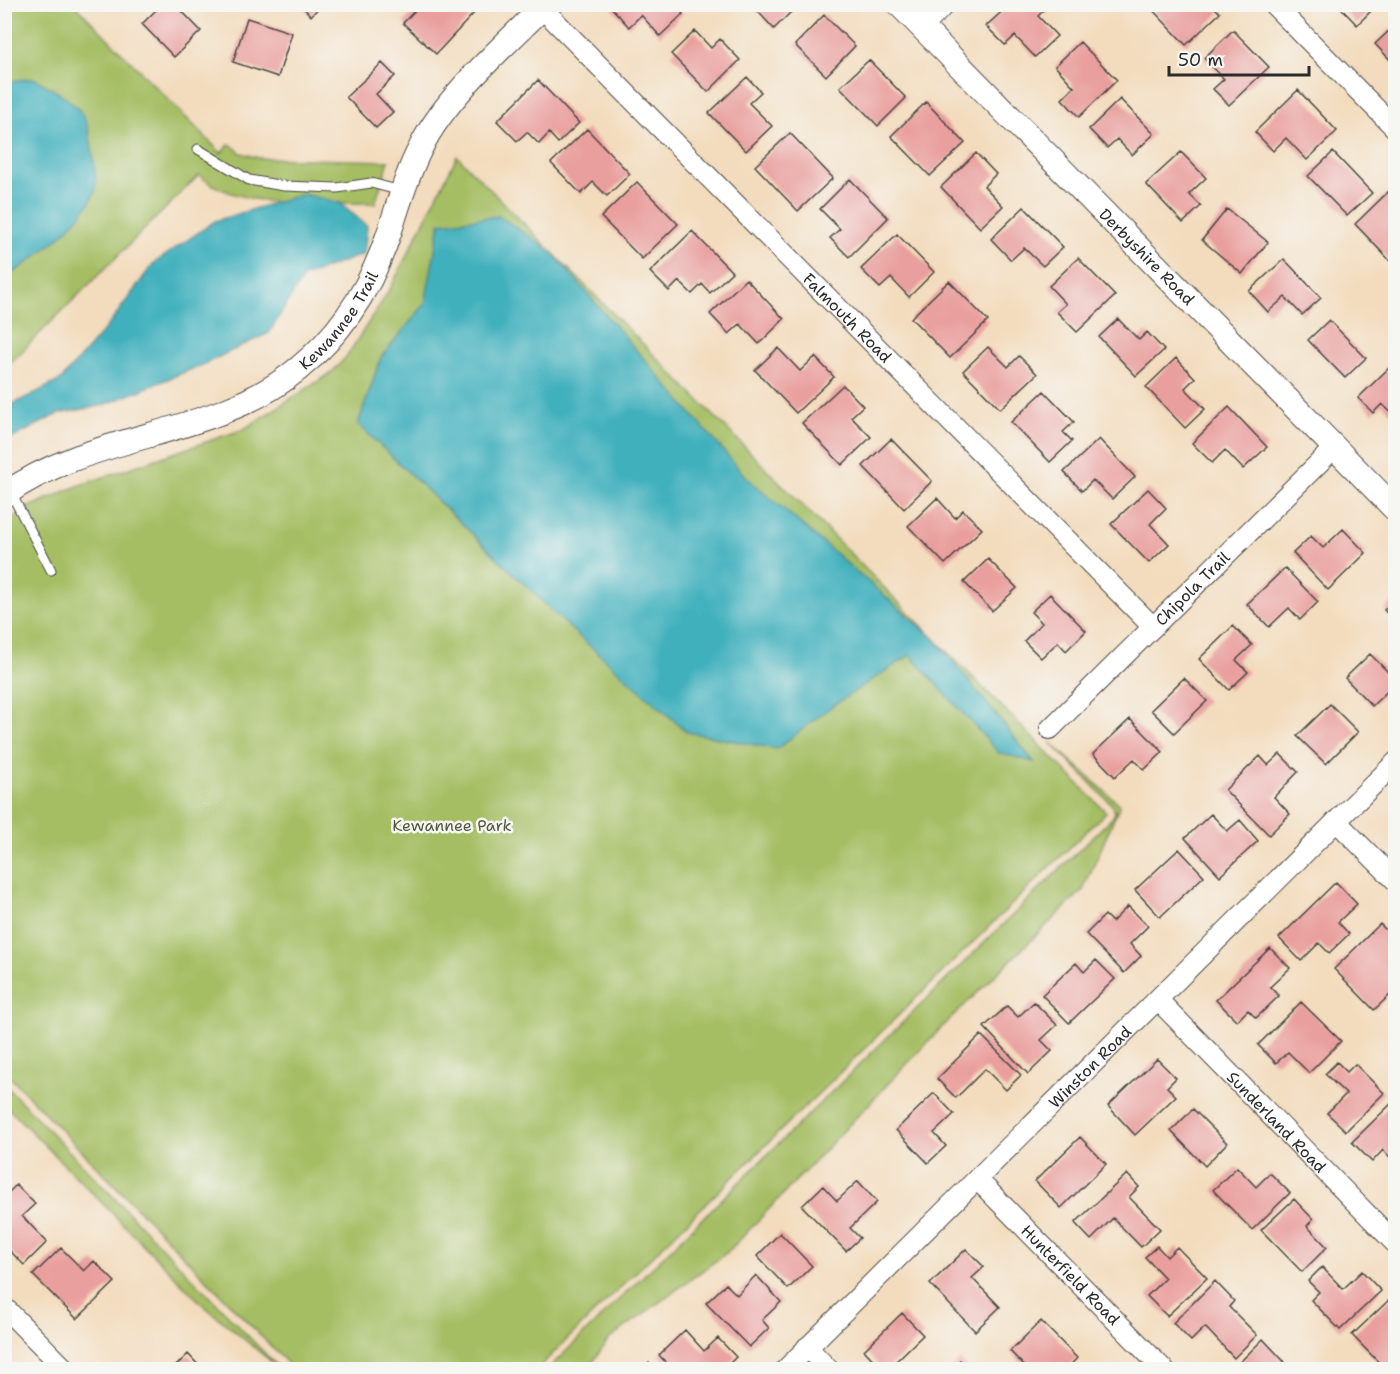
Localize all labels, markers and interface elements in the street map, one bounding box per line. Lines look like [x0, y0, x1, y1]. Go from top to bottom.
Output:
scale bar [1169, 39, 1308, 77]
text: 50 m [1178, 48, 1223, 72]
street label: Derbyshire Road [1094, 204, 1199, 310]
street label: Kewannee Trail [295, 268, 383, 375]
street label: Falmouth Road [798, 269, 896, 367]
street label: Chipola Trail [1151, 547, 1234, 630]
park label: Kewannee Park [392, 815, 512, 836]
street label: Winston Road [1044, 1021, 1136, 1113]
street label: Sunderland Road [1222, 1067, 1331, 1177]
street label: Hunterfield Road [1016, 1220, 1124, 1330]

